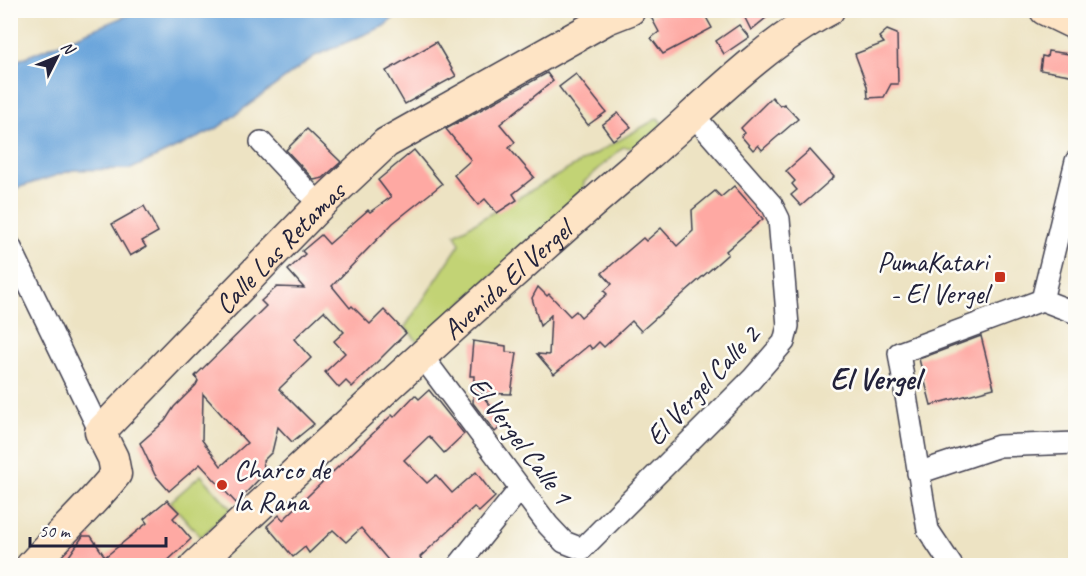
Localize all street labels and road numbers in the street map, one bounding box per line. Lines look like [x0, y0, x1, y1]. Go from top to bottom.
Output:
street label: Calle Las Retamas [207, 172, 354, 322]
street label: Avenida El Vergel [435, 210, 583, 347]
street label: El Vergel Calle 2 [638, 316, 768, 453]
street label: El Vergel Calle 1 [461, 369, 581, 512]

